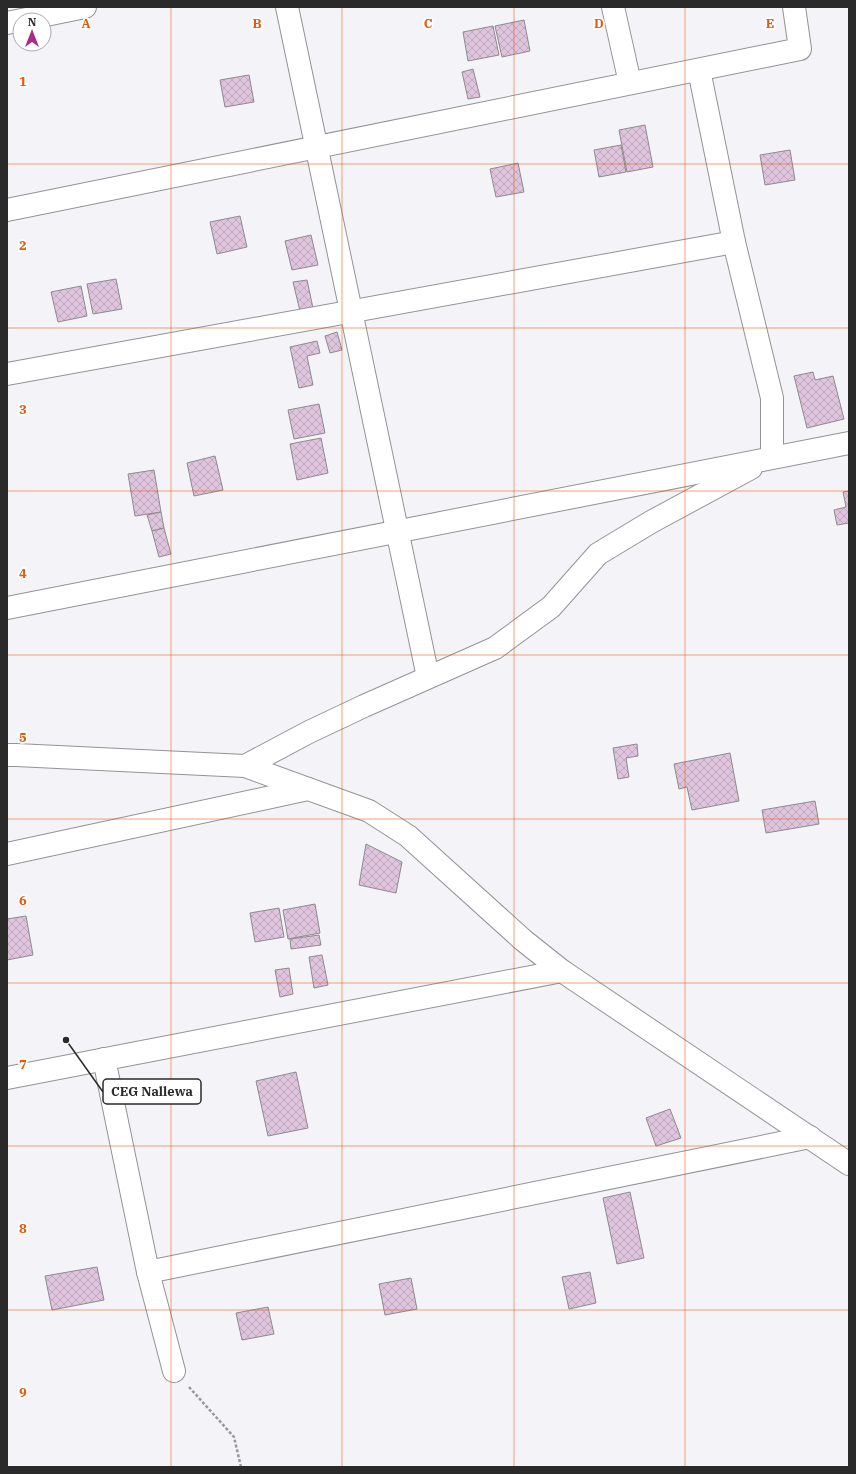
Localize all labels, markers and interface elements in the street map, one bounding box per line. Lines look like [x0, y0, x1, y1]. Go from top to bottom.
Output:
north arrow [12, 12, 52, 52]
text: N [28, 15, 37, 29]
text: A [81, 15, 91, 32]
text: B [252, 15, 262, 32]
text: C [424, 15, 433, 32]
text: D [594, 15, 604, 32]
text: E [766, 15, 774, 32]
text: 1 [19, 73, 27, 90]
text: 2 [19, 237, 27, 254]
text: 3 [19, 401, 27, 418]
text: 4 [19, 565, 27, 582]
text: 5 [19, 729, 27, 746]
text: 6 [19, 892, 27, 909]
text: 7 [19, 1056, 27, 1073]
callout: CEG Nallewa [103, 1079, 201, 1104]
text: CEG Nallewa [111, 1083, 194, 1100]
text: 8 [19, 1220, 27, 1237]
text: 9 [19, 1384, 27, 1401]

